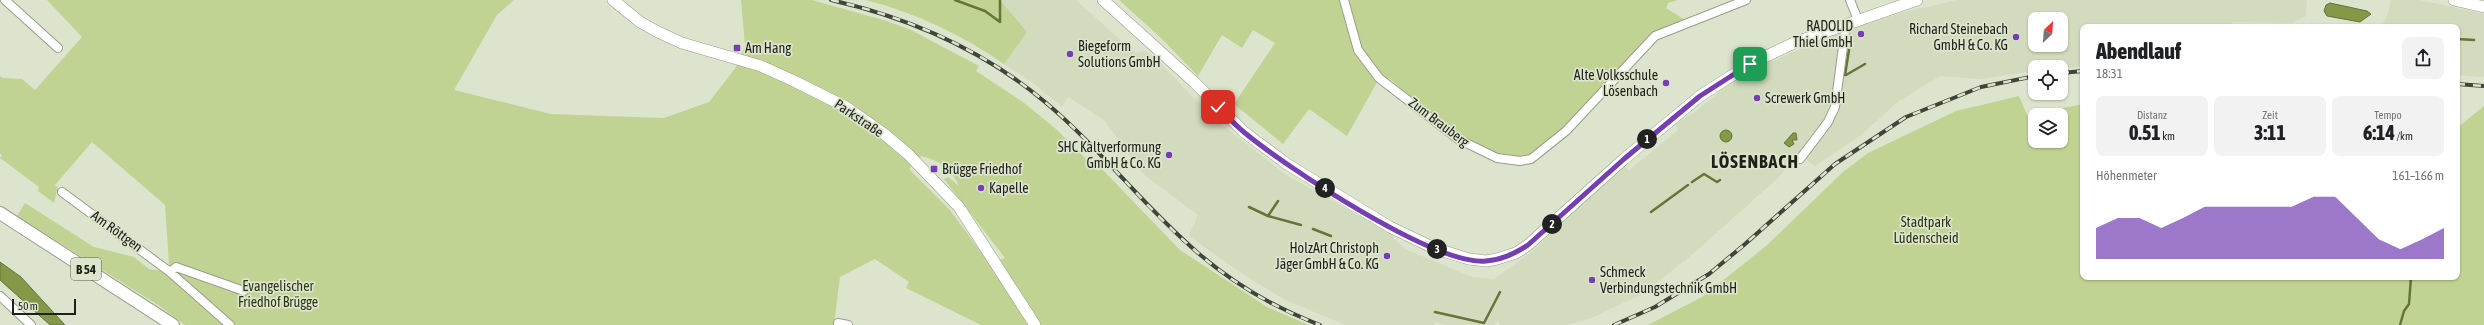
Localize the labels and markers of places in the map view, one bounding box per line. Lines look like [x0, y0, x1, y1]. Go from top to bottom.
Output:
place label: RADOLID Thiel GmbH [1793, 18, 1853, 50]
place label: Richard Steinebach GmbH & Co. KG [1909, 21, 2008, 53]
marker: RADOLID Thiel GmbH [1856, 29, 1866, 39]
marker: Richard Steinebach GmbH & Co. KG [2011, 32, 2021, 42]
place label: Biegeform Solutions GmbH [1078, 38, 1161, 70]
place label: Am Hang [745, 40, 791, 56]
marker: Am Hang [732, 43, 742, 53]
pin [1733, 47, 1767, 81]
marker: Biegeform Solutions GmbH [1065, 49, 1075, 59]
place label: Alte Volksschule Lösenbach [1574, 67, 1658, 99]
marker: Alte Volksschule Lösenbach [1661, 78, 1671, 88]
pin [1201, 90, 1235, 124]
place label: Screwerk GmbH [1765, 90, 1845, 106]
marker: Screwerk GmbH [1752, 93, 1762, 103]
pin: 1 [1637, 129, 1657, 149]
place label: SHC Kaltverformung GmbH & Co. KG [1058, 139, 1161, 171]
marker: SHC Kaltverformung GmbH & Co. KG [1164, 150, 1174, 160]
place label: Brügge Friedhof [942, 161, 1022, 177]
marker: Brügge Friedhof [929, 164, 939, 174]
pin: 4 [1315, 178, 1335, 198]
place label: Kapelle [989, 180, 1029, 196]
marker: Kapelle [976, 183, 986, 193]
pin: 2 [1542, 214, 1562, 234]
pin: 3 [1427, 239, 1447, 259]
place label: HolzArt Christoph Jäger GmbH & Co. KG [1275, 240, 1379, 272]
marker: HolzArt Christoph Jäger GmbH & Co. KG [1382, 251, 1392, 261]
place label: Schmeck Verbindungstechnik GmbH [1600, 264, 1737, 296]
marker: Schmeck Verbindungstechnik GmbH [1587, 275, 1597, 285]

